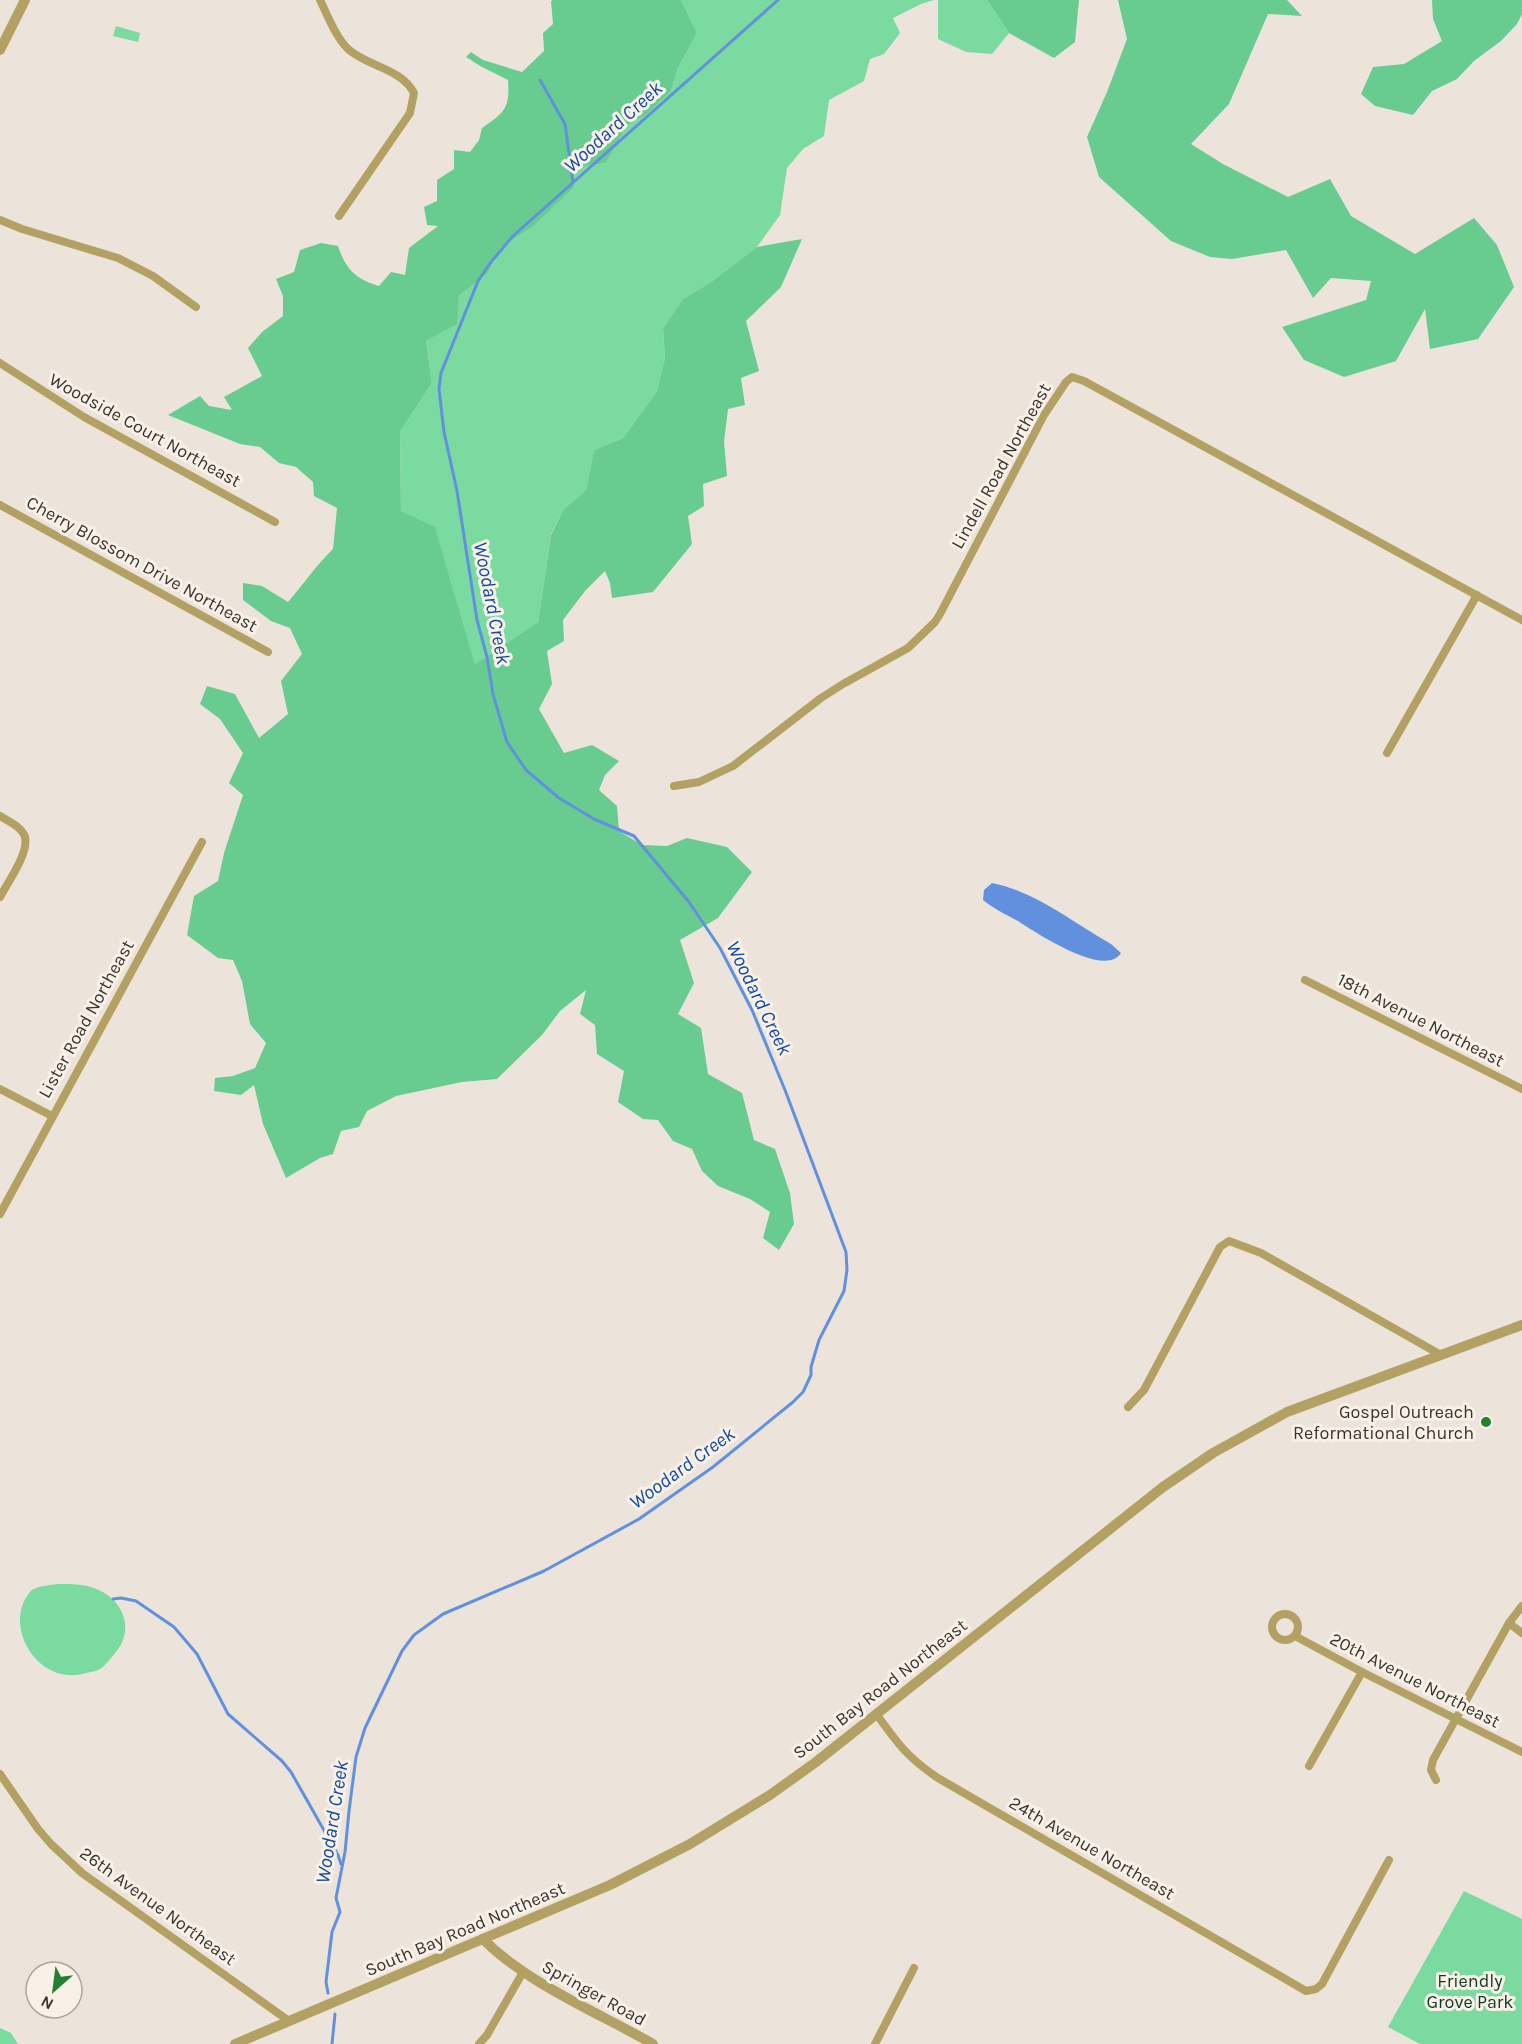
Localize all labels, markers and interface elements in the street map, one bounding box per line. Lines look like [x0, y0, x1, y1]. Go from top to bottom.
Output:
water label: Woodard Creek [559, 76, 668, 177]
street label: Woodside Court Northeast [45, 368, 245, 492]
street label: Lindell Road Northeast [946, 379, 1056, 553]
street label: Cherry Blossom Drive Northeast [23, 491, 262, 637]
water label: Woodard Creek [469, 540, 515, 667]
street label: Lister Road Northeast [33, 936, 139, 1102]
water label: Woodard Creek [721, 937, 797, 1060]
street label: 18th Avenue Northeast [1334, 968, 1508, 1072]
place label: Gospel Outreach Reformational Church [1293, 1401, 1474, 1444]
marker: Gospel Outreach Reformational Church [1479, 1415, 1493, 1429]
water label: Woodard Creek [625, 1422, 740, 1514]
street label: South Bay Road Northeast [789, 1614, 972, 1764]
street label: 20th Avenue Northeast [1326, 1627, 1504, 1733]
water label: Woodard Creek [311, 1758, 353, 1885]
street label: 24th Avenue Northeast [1005, 1792, 1179, 1905]
street label: 26th Avenue Northeast [76, 1842, 241, 1970]
street label: South Bay Road Northeast [362, 1877, 568, 1981]
street label: Springer Road [538, 1955, 650, 2031]
north arrow [24, 1960, 84, 2020]
park label: Friendly Grove Park [1426, 1970, 1514, 2013]
text: N [38, 1992, 57, 2014]

